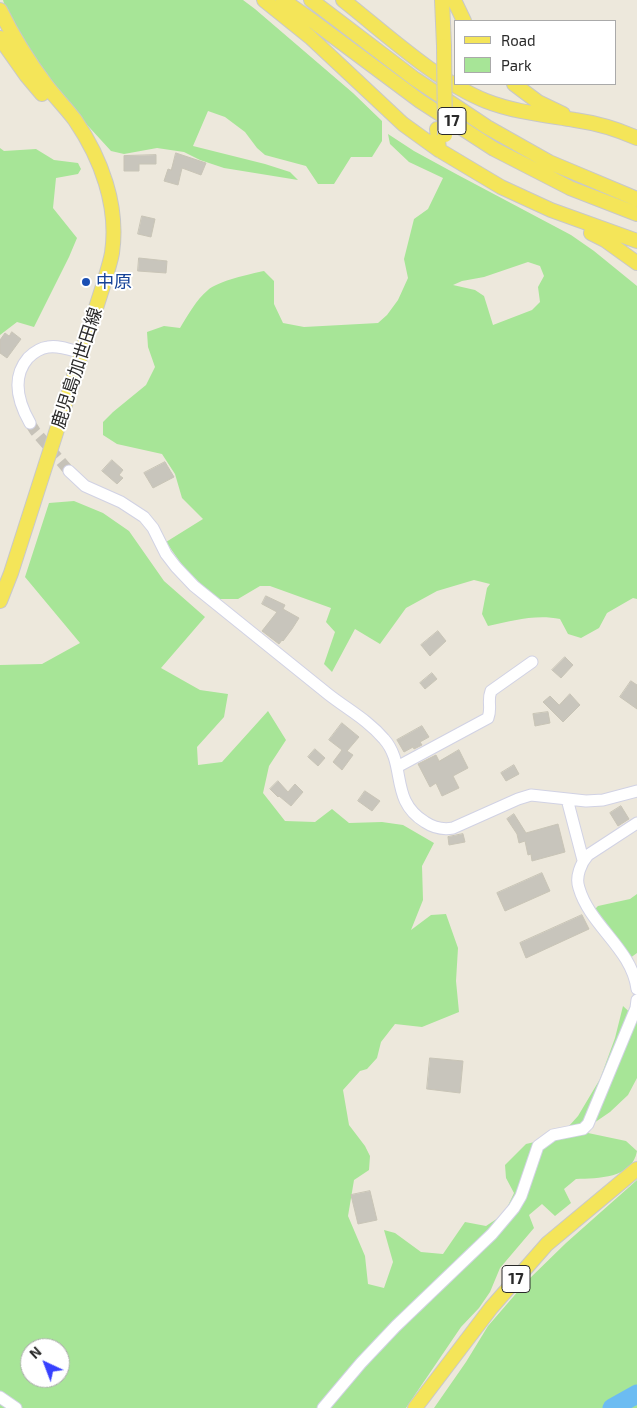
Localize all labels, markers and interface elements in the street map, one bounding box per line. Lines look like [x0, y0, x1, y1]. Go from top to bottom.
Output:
legend [454, 20, 617, 85]
text: Road [501, 31, 536, 49]
text: Park [501, 56, 532, 74]
road number: 17 [438, 108, 466, 134]
place label: 中原 [96, 271, 132, 293]
marker: 中原 [80, 276, 92, 288]
street label: 鹿児島加世田線 [47, 305, 107, 431]
road number: 17 [502, 1266, 530, 1292]
north arrow [20, 1338, 70, 1388]
text: N [26, 1343, 45, 1362]

